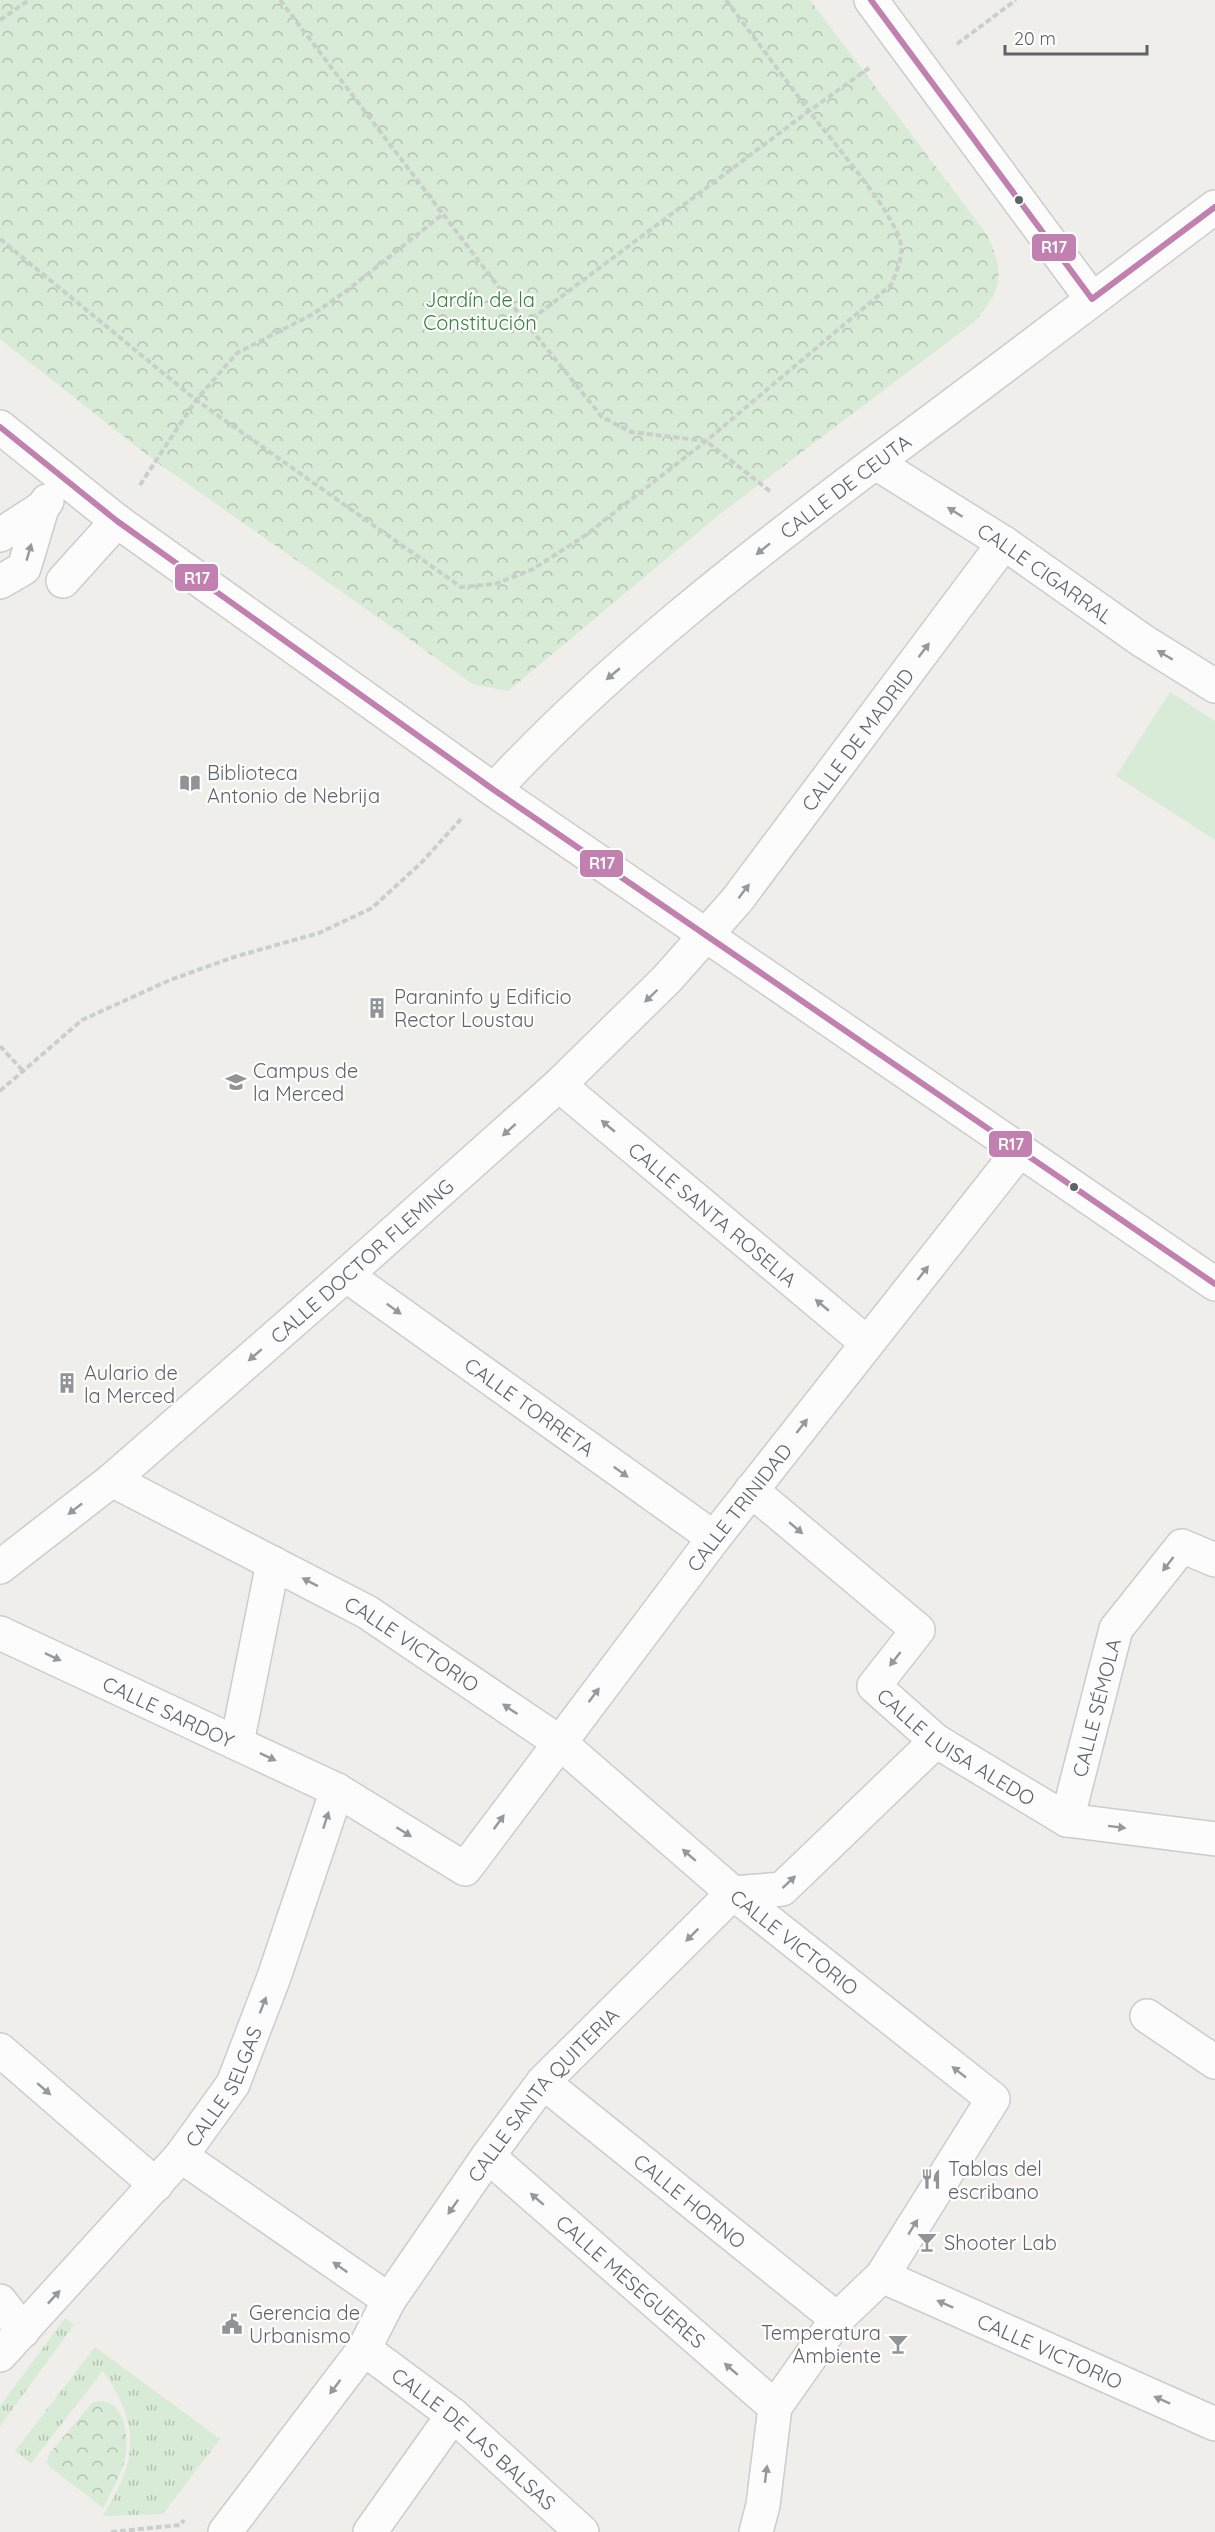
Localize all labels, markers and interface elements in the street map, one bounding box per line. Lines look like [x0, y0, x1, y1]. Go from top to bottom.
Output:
scale bar [1005, 18, 1148, 56]
text: 20 m [1014, 27, 1056, 50]
unlabelled marker [1013, 194, 1025, 206]
line badge: R17 [1031, 233, 1077, 262]
text: R17 [1041, 237, 1067, 257]
park label: Jardín de la Constitución [423, 287, 537, 335]
street label: CALLE DE CEUTA [774, 428, 916, 544]
one-way arrow [947, 506, 963, 517]
street label: CALLE CIGARRAL [973, 517, 1118, 629]
one-way arrow [25, 542, 34, 560]
one-way arrow [755, 543, 771, 556]
line badge: R17 [174, 563, 219, 592]
text: R17 [184, 568, 210, 588]
one-way arrow [917, 643, 929, 658]
one-way arrow [1157, 650, 1173, 661]
street label: CALLE DE MADRID [796, 663, 919, 816]
one-way arrow [606, 667, 621, 680]
place label: Biblioteca Antonio de Nebrija [207, 760, 380, 808]
library icon: Biblioteca Antonio de Nebrija [178, 771, 202, 795]
line badge: R17 [579, 849, 624, 878]
text: R17 [589, 853, 615, 873]
one-way arrow [738, 883, 750, 899]
place label: Paraninfo y Edificio Rector Loustau [394, 984, 572, 1032]
one-way arrow [644, 988, 658, 1002]
building icon: Paraninfo y Edificio Rector Loustau [365, 996, 389, 1020]
place label: Campus de la Merced [253, 1058, 358, 1106]
school or university icon: Campus de la Merced [224, 1070, 248, 1094]
one-way arrow [600, 1120, 616, 1133]
one-way arrow [502, 1123, 517, 1137]
line badge: R17 [988, 1130, 1033, 1158]
text: R17 [998, 1134, 1024, 1154]
street label: CALLE SANTA ROSELIA [624, 1136, 802, 1292]
street label: CALLE DOCTOR FLEMING [265, 1173, 458, 1348]
unlabelled marker [1068, 1181, 1080, 1193]
one-way arrow [916, 1265, 929, 1281]
one-way arrow [815, 1299, 830, 1312]
one-way arrow [386, 1303, 402, 1315]
one-way arrow [247, 1349, 263, 1362]
street label: CALLE TORRETA [460, 1352, 600, 1461]
place label: Aulario de la Merced [84, 1360, 178, 1408]
building icon: Aulario de la Merced [55, 1371, 79, 1395]
one-way arrow [795, 1418, 808, 1434]
street label: CALLE TRINIDAD [681, 1438, 797, 1576]
one-way arrow [613, 1466, 629, 1477]
one-way arrow [67, 1503, 82, 1515]
one-way arrow [788, 1521, 803, 1534]
one-way arrow [1161, 1556, 1174, 1572]
one-way arrow [302, 1577, 319, 1587]
street label: CALLE VICTORIO [341, 1590, 484, 1697]
street label: CALLE SÉMOLA [1066, 1636, 1126, 1780]
one-way arrow [890, 1651, 902, 1666]
one-way arrow [45, 1653, 62, 1662]
street label: CALLE SARDOY [99, 1670, 238, 1753]
street label: CALLE LUISA ALEDO [872, 1683, 1040, 1811]
one-way arrow [588, 1688, 600, 1703]
one-way arrow [503, 1703, 519, 1715]
one-way arrow [259, 1753, 276, 1762]
one-way arrow [322, 1811, 332, 1829]
one-way arrow [493, 1815, 505, 1830]
one-way arrow [1107, 1822, 1126, 1831]
one-way arrow [396, 1826, 412, 1837]
one-way arrow [682, 1849, 697, 1862]
one-way arrow [781, 1875, 796, 1889]
street label: CALLE VICTORIO [726, 1883, 864, 2000]
one-way arrow [685, 1927, 699, 1941]
one-way arrow [259, 1996, 268, 2014]
street label: CALLE SANTA QUITERIA [462, 2002, 624, 2187]
street label: CALLE SELGAS [179, 2023, 266, 2152]
one-way arrow [951, 2066, 966, 2078]
one-way arrow [36, 2082, 51, 2095]
street label: CALLE HORNO [629, 2148, 751, 2253]
place label: Tablas del escribano [948, 2156, 1042, 2204]
restaurant icon: Tablas del escribano [919, 2167, 943, 2191]
one-way arrow [530, 2193, 545, 2206]
one-way arrow [447, 2198, 459, 2214]
street label: CALLE MESEGUERES [551, 2209, 711, 2353]
one-way arrow [907, 2219, 918, 2235]
bar icon: Shooter Lab [915, 2230, 939, 2254]
place label: Shooter Lab [944, 2230, 1057, 2255]
one-way arrow [333, 2261, 349, 2273]
one-way arrow [47, 2290, 60, 2305]
place label: Gerencia de Urbanismo [249, 2300, 360, 2348]
one-way arrow [936, 2300, 953, 2309]
street label: CALLE VICTORIO [974, 2308, 1127, 2394]
public building icon: Gerencia de Urbanismo [220, 2312, 244, 2336]
place label: Temperatura Ambiente [761, 2320, 881, 2368]
bar icon: Temperatura Ambiente [886, 2332, 910, 2356]
street label: CALLE DE LAS BALSAS [387, 2362, 561, 2515]
one-way arrow [724, 2363, 739, 2376]
one-way arrow [330, 2380, 342, 2395]
one-way arrow [1153, 2396, 1170, 2405]
one-way arrow [762, 2465, 771, 2484]

